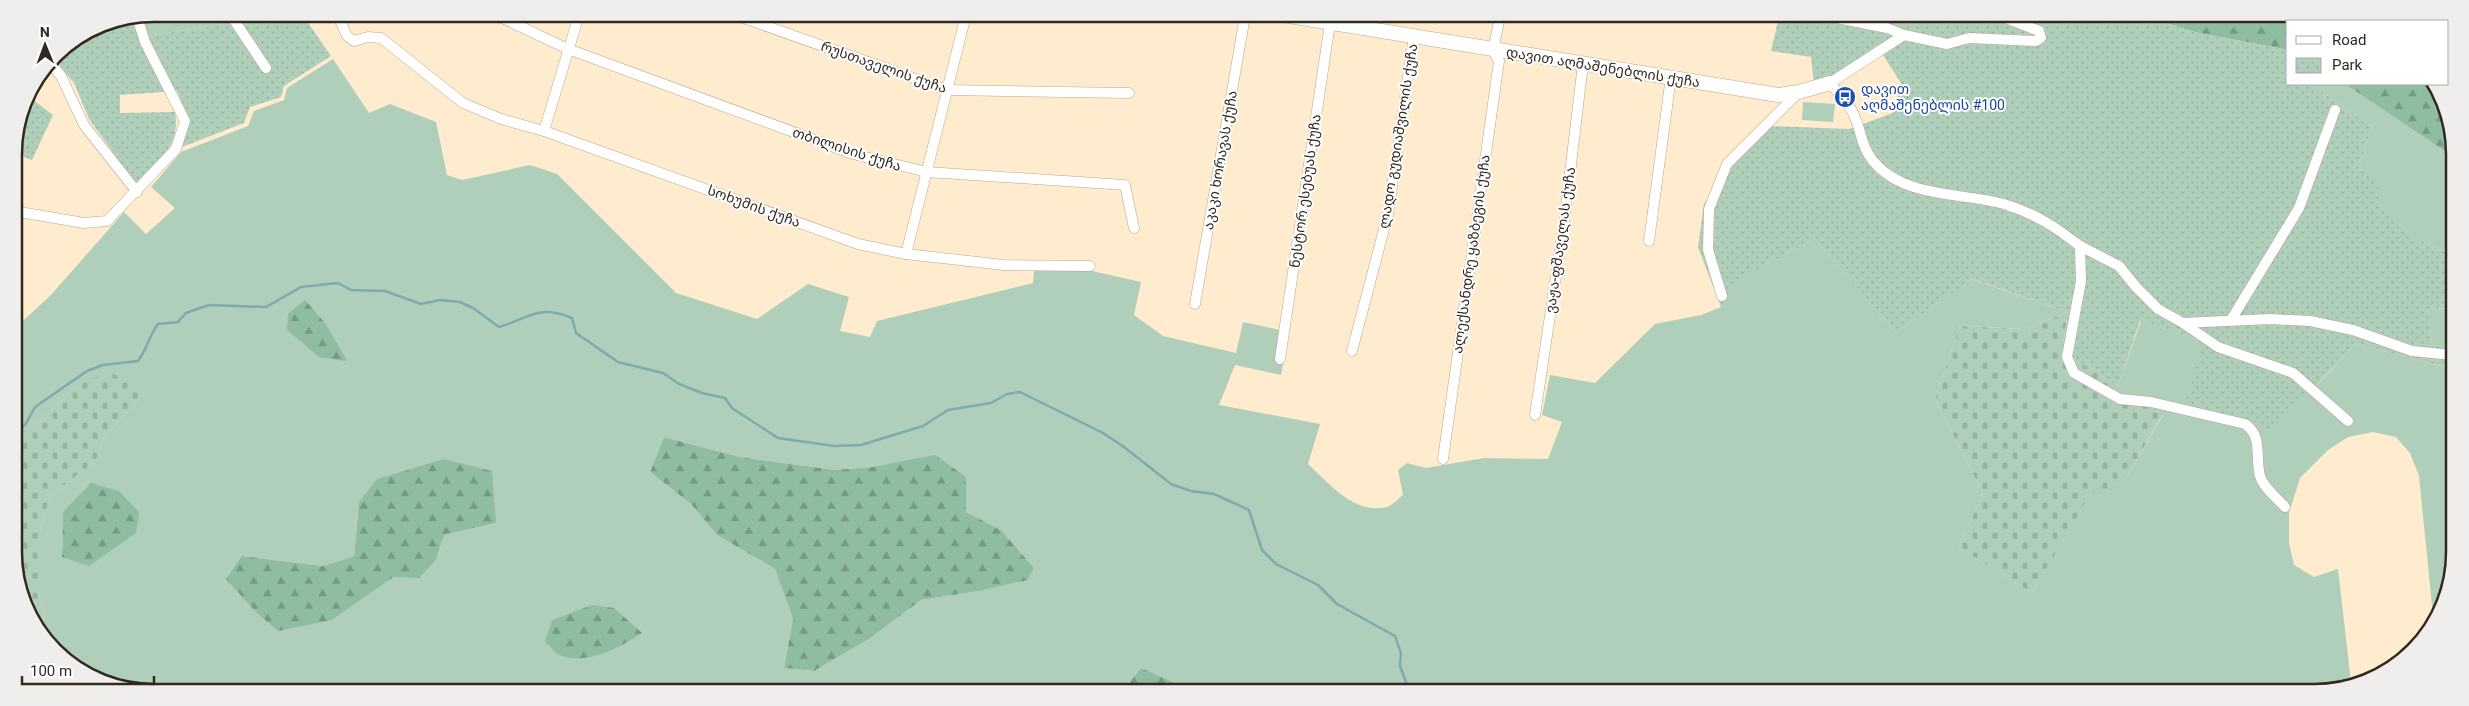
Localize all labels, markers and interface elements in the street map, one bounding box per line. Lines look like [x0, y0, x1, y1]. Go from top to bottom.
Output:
north arrow [20, 20, 70, 70]
legend [2286, 20, 2449, 85]
text: N [40, 24, 50, 40]
text: Road [2332, 31, 2366, 49]
street label: რუსთაველის ქუჩა [819, 38, 949, 97]
street label: ლადო გუდიაშვილის ქუჩა [1375, 42, 1422, 230]
street label: დავით აღმაშენებლის ქუჩა [1505, 44, 1701, 91]
text: Park [2332, 56, 2363, 74]
place label: დავით აღმაშენებლის #100 [1861, 81, 2005, 114]
bus stop icon: დავით აღმაშენებლის #100 [1833, 85, 1857, 109]
street label: აკაკი ხორავას ქუჩა [1200, 89, 1241, 231]
street label: ნესტორ ესებუას ქუჩა [1286, 113, 1325, 269]
street label: თბილისის ქუჩა [790, 124, 903, 175]
street label: ალექსანდრე ყაზბეგის ქუჩა [1449, 153, 1494, 355]
street label: ვაჟა-ფშაველას ქუჩა [1542, 166, 1579, 314]
street label: სოხუმის ქუჩა [705, 182, 803, 231]
scale bar [22, 654, 155, 686]
text: 100 m [30, 662, 72, 680]

